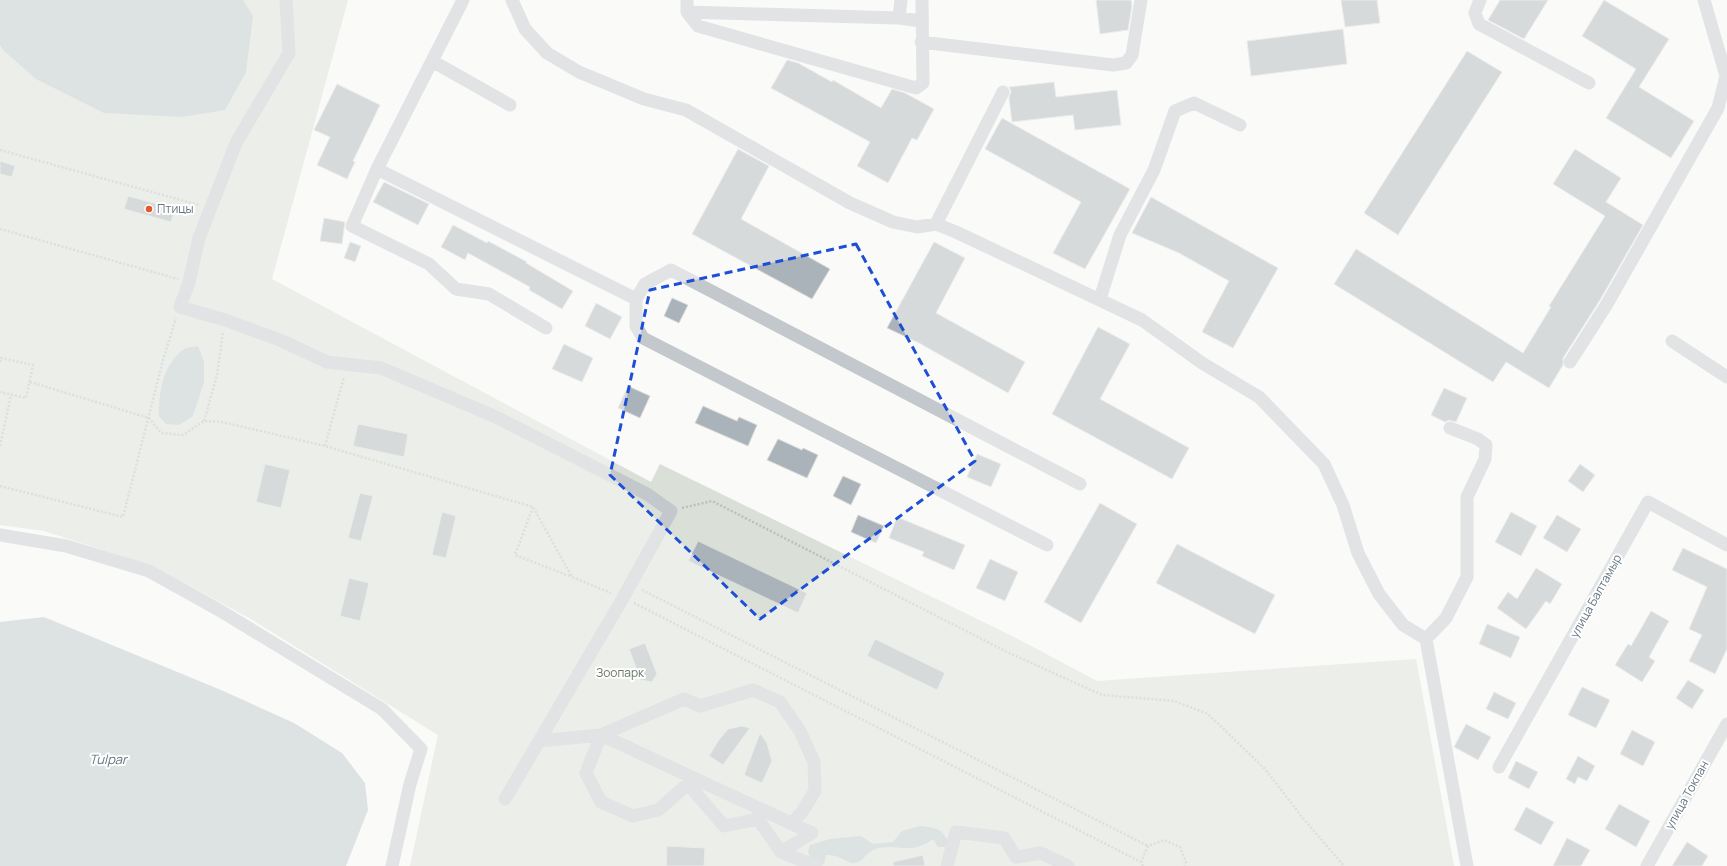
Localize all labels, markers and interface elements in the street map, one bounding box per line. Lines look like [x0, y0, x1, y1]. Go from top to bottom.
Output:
place label: Птицы [157, 200, 194, 217]
marker: Птицы [144, 204, 154, 214]
street label: улица Балтамыр [1566, 551, 1626, 641]
park label: Зоопарк [596, 664, 645, 681]
water label: Tulpar [89, 750, 129, 768]
street label: улица Токпан [1661, 757, 1712, 832]

